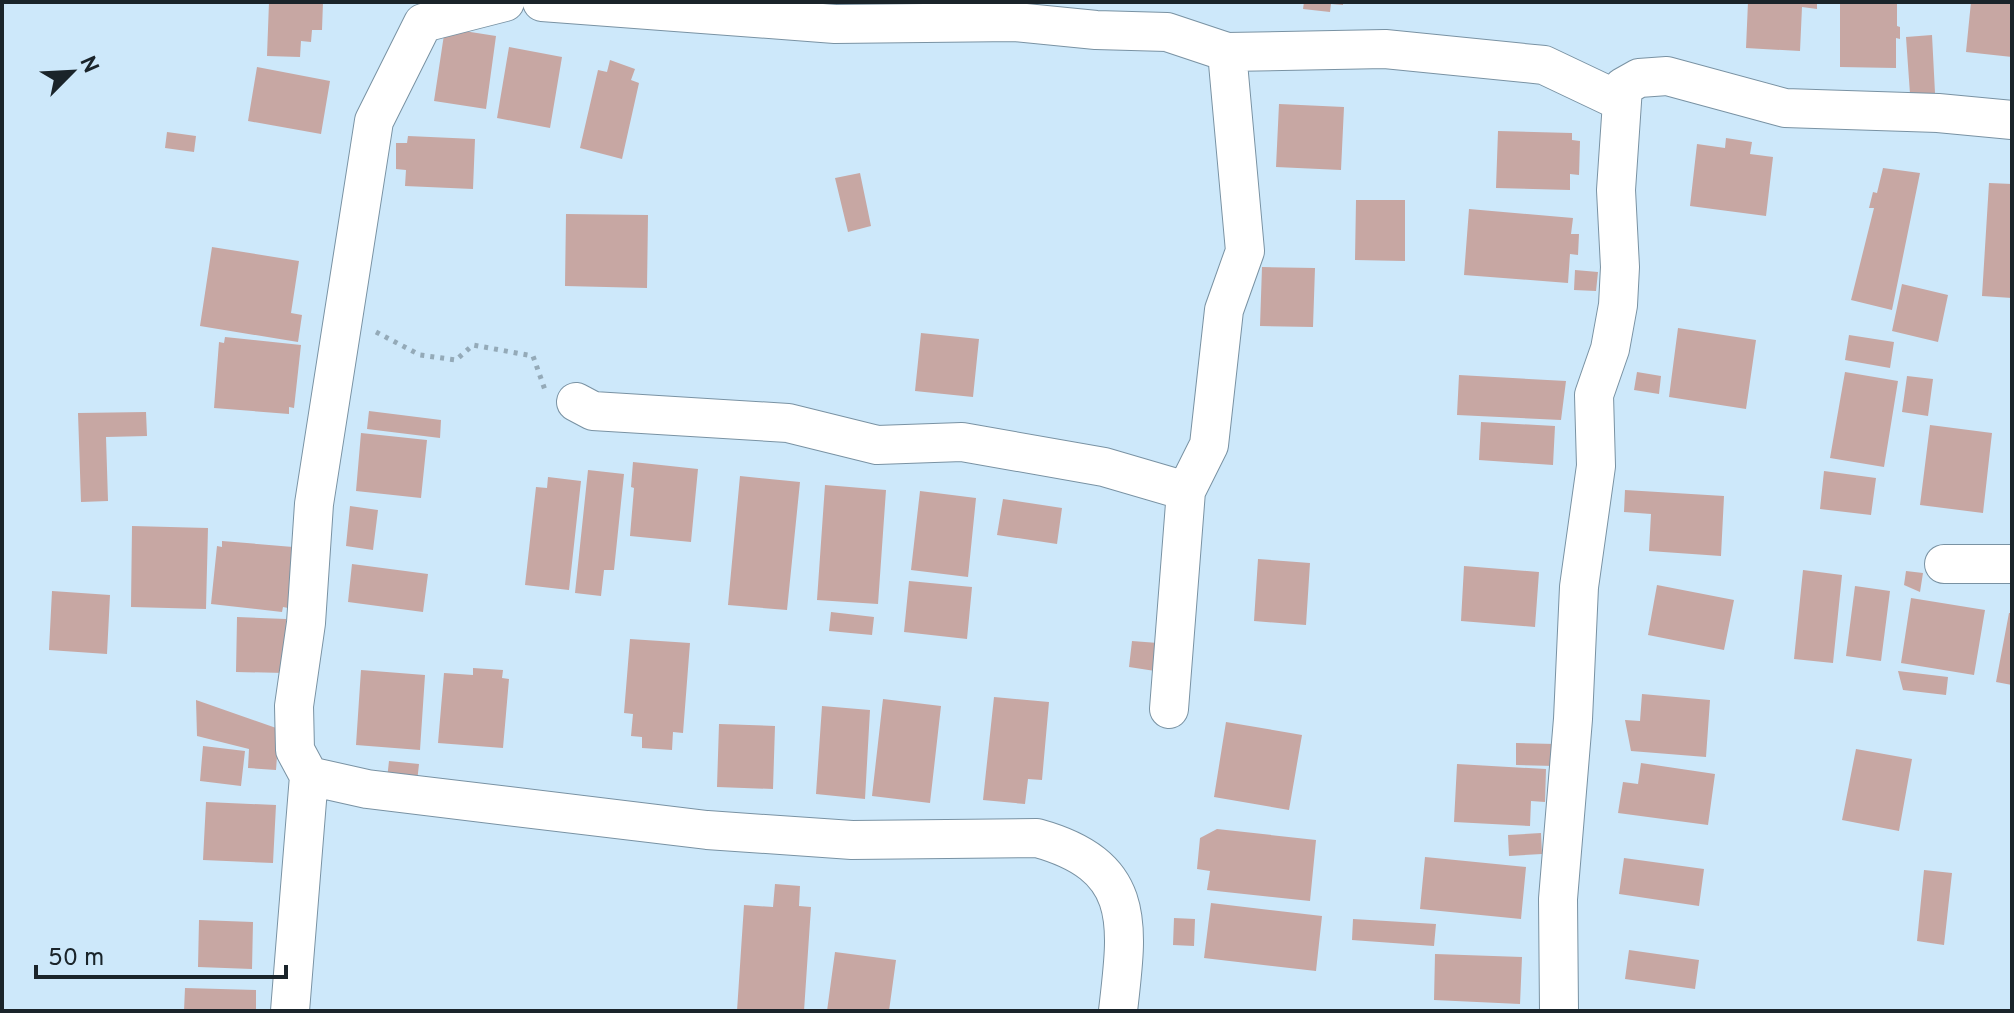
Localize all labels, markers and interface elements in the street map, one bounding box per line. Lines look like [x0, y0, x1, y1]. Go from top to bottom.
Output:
north arrow [32, 32, 112, 112]
text: N [72, 52, 104, 78]
scale bar [36, 929, 286, 979]
text: 50 m [48, 944, 104, 974]

